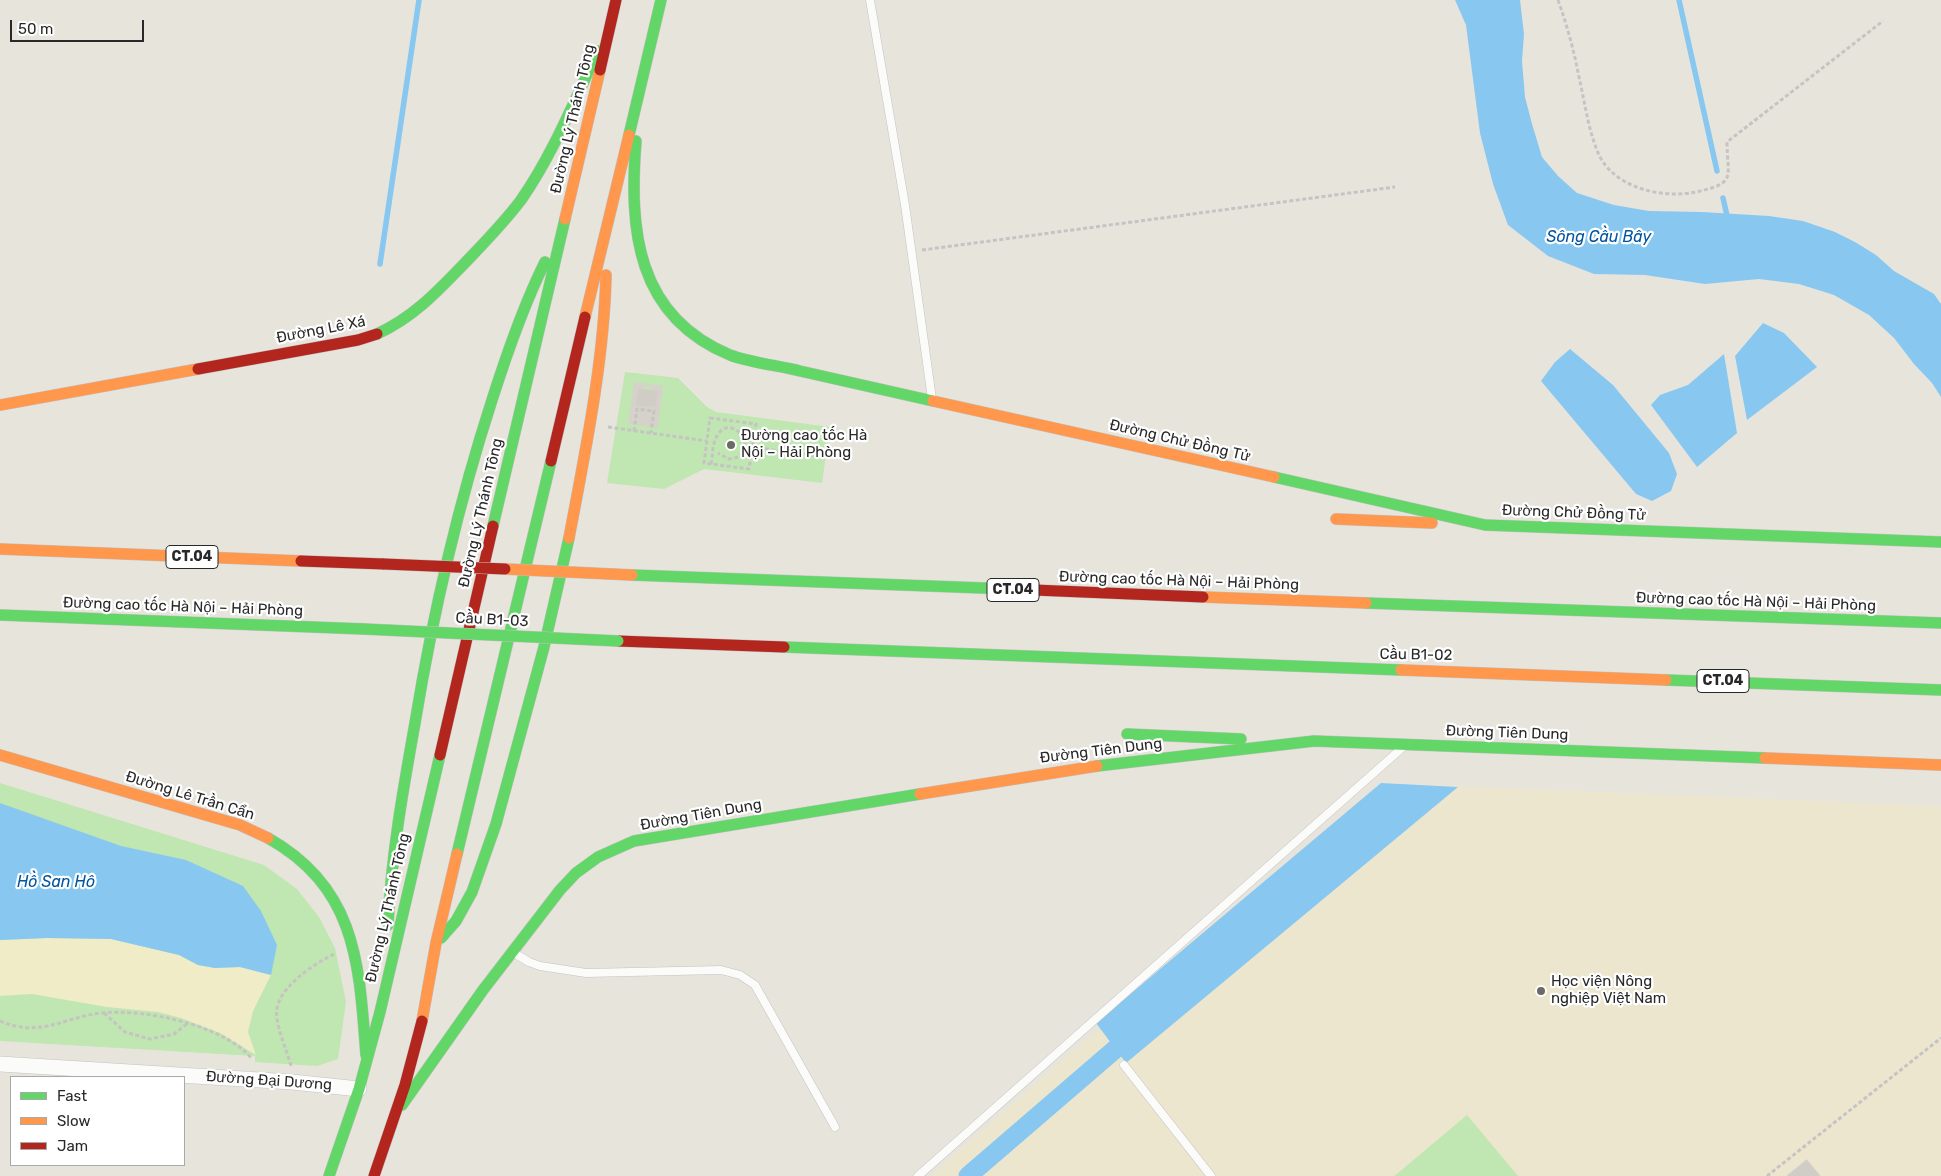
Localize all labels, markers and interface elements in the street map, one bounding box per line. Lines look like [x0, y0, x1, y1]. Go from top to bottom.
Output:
scale bar [12, 10, 146, 42]
text: 50 m [18, 20, 53, 38]
street label: Đường Lý Thánh Tông [547, 43, 599, 195]
water label: Sông Cầu Bây [1547, 227, 1651, 247]
street label: Đường Lê Xá [275, 313, 367, 347]
street label: Đường Chử Đồng Tử [1108, 416, 1252, 466]
place label: Đường cao tốc Hà Nội – Hải Phòng [741, 427, 867, 462]
street label: Đường Lý Thánh Tông [455, 437, 507, 589]
marker: Đường cao tốc Hà Nội – Hải Phòng [725, 439, 737, 451]
street label: Đường Chử Đồng Tử [1502, 501, 1646, 525]
road number: CT.04 [166, 546, 218, 568]
street label: Đường cao tốc Hà Nội – Hải Phòng [1059, 568, 1299, 594]
road number: CT.04 [987, 578, 1039, 602]
street label: Đường cao tốc Hà Nội – Hải Phòng [1636, 589, 1876, 615]
street label: Đường cao tốc Hà Nội – Hải Phòng [63, 594, 303, 620]
street label: Cầu B1-03 [455, 609, 529, 631]
street label: Cầu B1-02 [1379, 645, 1453, 665]
road number: CT.04 [1697, 669, 1749, 692]
street label: Đường Tiên Dung [1445, 722, 1569, 744]
street label: Đường Tiên Dung [1039, 735, 1163, 767]
street label: Đường Lê Trần Cẩn [123, 768, 257, 824]
street label: Đường Tiên Dung [639, 795, 763, 835]
street label: Đường Lý Thánh Tông [362, 832, 414, 984]
water label: Hồ San Hô [17, 872, 95, 892]
place label: Học viện Nông nghiệp Việt Nam [1551, 973, 1666, 1008]
marker: Học viện Nông nghiệp Việt Nam [1535, 985, 1547, 997]
street label: Đường Đại Dương [205, 1068, 333, 1094]
legend [10, 1076, 185, 1166]
text: Fast [57, 1087, 87, 1105]
text: Slow [57, 1112, 90, 1130]
text: Jam [57, 1137, 88, 1155]

